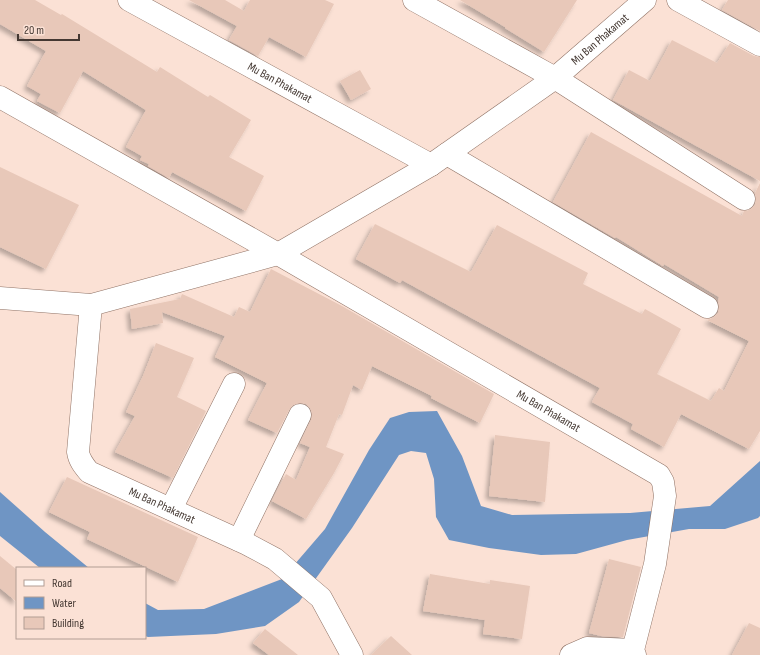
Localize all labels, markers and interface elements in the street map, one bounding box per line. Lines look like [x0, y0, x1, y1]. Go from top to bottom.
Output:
street label: Mu Ban Phakamat [568, 10, 632, 68]
scale bar [18, 16, 79, 42]
text: 20 m [24, 23, 44, 38]
street label: Mu Ban Phakamat [245, 59, 315, 106]
street label: Mu Ban Phakamat [514, 387, 583, 435]
street label: Mu Ban Phakamat [127, 484, 198, 527]
legend [16, 567, 146, 639]
text: Road [52, 576, 72, 591]
text: Water [52, 596, 76, 611]
text: Building [52, 616, 84, 631]

